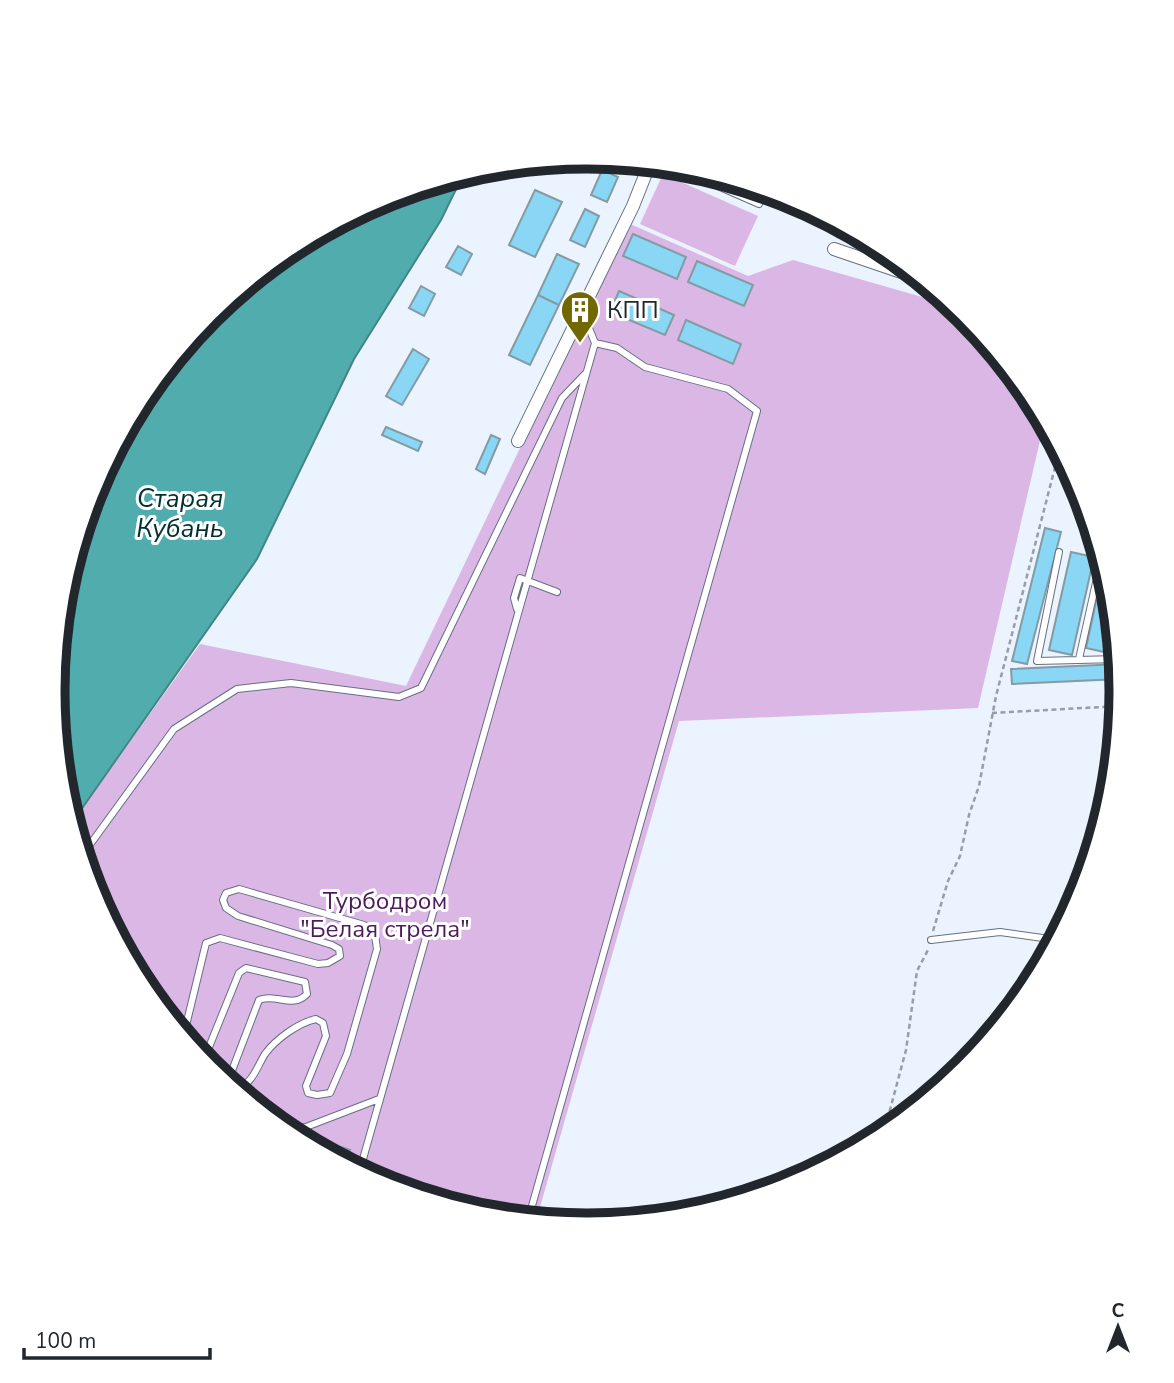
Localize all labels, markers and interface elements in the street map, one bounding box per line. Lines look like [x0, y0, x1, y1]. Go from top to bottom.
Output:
building icon: КПП [559, 289, 601, 344]
place label: КПП [607, 294, 659, 326]
water label: Старая Кубань [136, 481, 224, 546]
park label: Турбодром "Белая стрела" [300, 885, 470, 945]
north arrow [1083, 1292, 1153, 1362]
text: С [1112, 1298, 1125, 1324]
scale bar [24, 1316, 210, 1360]
text: 100 m [35, 1327, 96, 1355]

